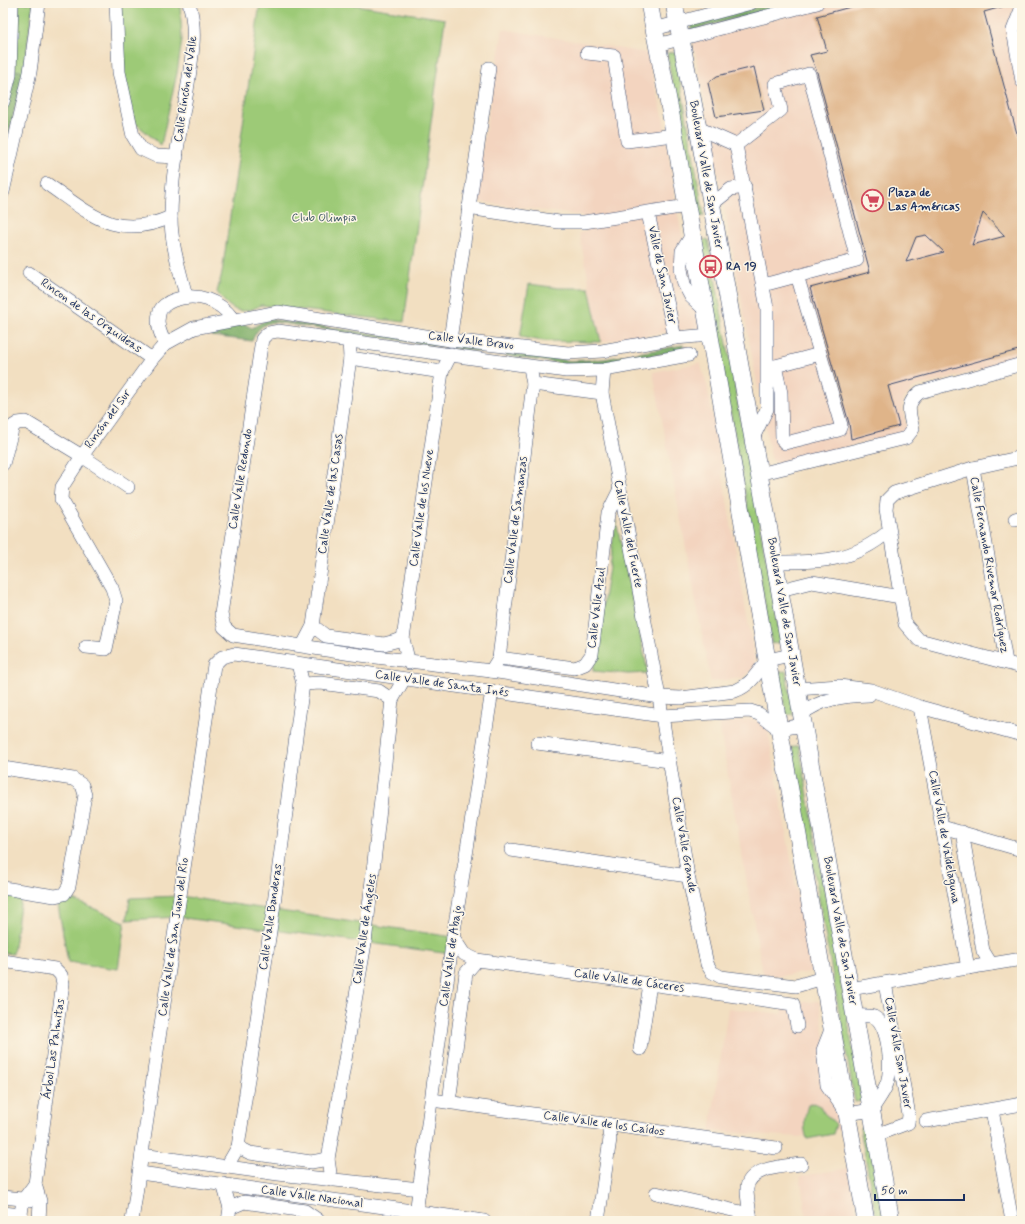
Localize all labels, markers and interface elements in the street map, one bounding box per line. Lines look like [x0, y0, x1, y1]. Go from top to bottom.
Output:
street label: Calle Rincón del Valle [171, 34, 201, 143]
street label: Boulevard Valle de San Javier [685, 99, 727, 251]
place label: Plaza de Las Américas [888, 185, 960, 215]
supermarket icon: Plaza de Las Américas [859, 187, 885, 213]
park label: Club Olimpia [291, 210, 357, 226]
street label: Valle de San Javier [644, 224, 680, 326]
bus stop icon: RA 19 [697, 254, 723, 280]
place label: RA 19 [726, 259, 757, 275]
street label: Rincon de las Orquideas [37, 275, 145, 357]
street label: Calle Valle Bravo [427, 328, 515, 354]
street label: Rincón del Sur [81, 386, 135, 452]
street label: Calle Valle Redondo [225, 428, 257, 530]
street label: Calle Valle de las Casas [315, 433, 347, 555]
street label: Calle Valle de los Nueve [406, 448, 438, 568]
street label: Calle Valle de Samanzas [500, 455, 532, 585]
street label: Calle Fernando Rivemar Rodríguez [966, 476, 1013, 655]
street label: Calle Valle del Fuerte [610, 479, 646, 589]
street label: Boulevard Valle de San Javier [763, 536, 805, 688]
street label: Calle Valle Azul [584, 566, 610, 649]
street label: Calle Valle de Santa Inés [374, 667, 511, 701]
street label: Calle Valle de Valdelaguna [924, 769, 964, 905]
street label: Calle Valle Grande [668, 796, 700, 895]
street label: Boulevard Valle de San Javier [819, 855, 861, 1007]
street label: Calle Valle de San Juan del Río [155, 857, 193, 1017]
street label: Calle Valle Banderas [256, 863, 286, 971]
street label: Calle Valle de Ángeles [349, 872, 382, 985]
street label: Calle Valle de Abajo [436, 904, 466, 1008]
street label: Calle Valle de Cáceres [573, 965, 685, 997]
street label: Calle Valle San Javier [880, 996, 916, 1110]
street label: Árbol Las Palmitas [39, 997, 69, 1100]
street label: Calle Valle de los Caídos [542, 1108, 666, 1140]
scale bar [875, 1176, 964, 1202]
street label: Calle Valle Nacional [260, 1182, 364, 1212]
text: 50 m [881, 1183, 908, 1199]

